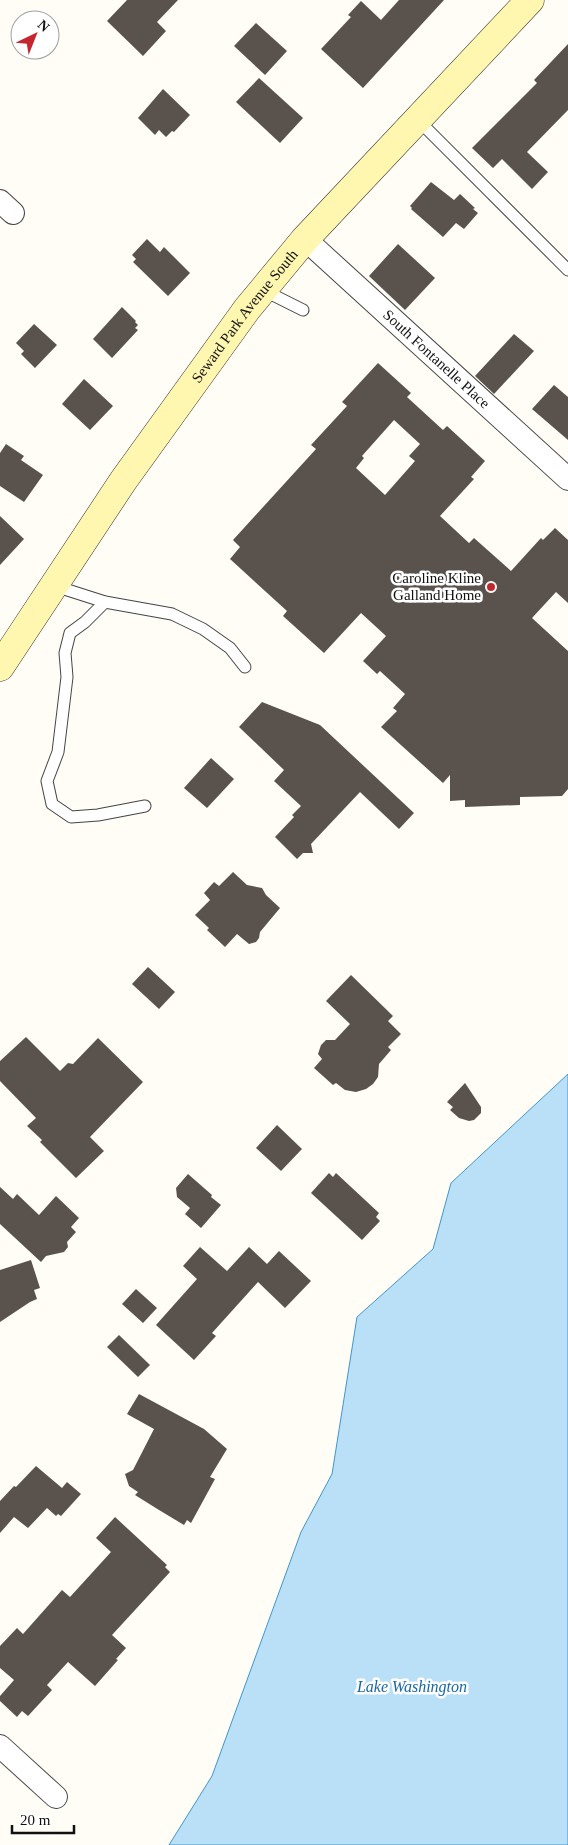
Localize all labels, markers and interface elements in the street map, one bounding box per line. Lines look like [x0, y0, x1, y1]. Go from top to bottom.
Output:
north arrow [10, 10, 60, 60]
text: N [35, 17, 52, 35]
street label: Seward Park Avenue South [189, 246, 301, 386]
street label: South Fontanelle Place [380, 306, 493, 412]
place label: Caroline Kline Galland Home [392, 570, 481, 603]
marker: Caroline Kline Galland Home [485, 581, 497, 593]
water label: Lake Washington [356, 1678, 467, 1696]
scale bar [12, 1802, 75, 1834]
text: 20 m [20, 1812, 51, 1828]

